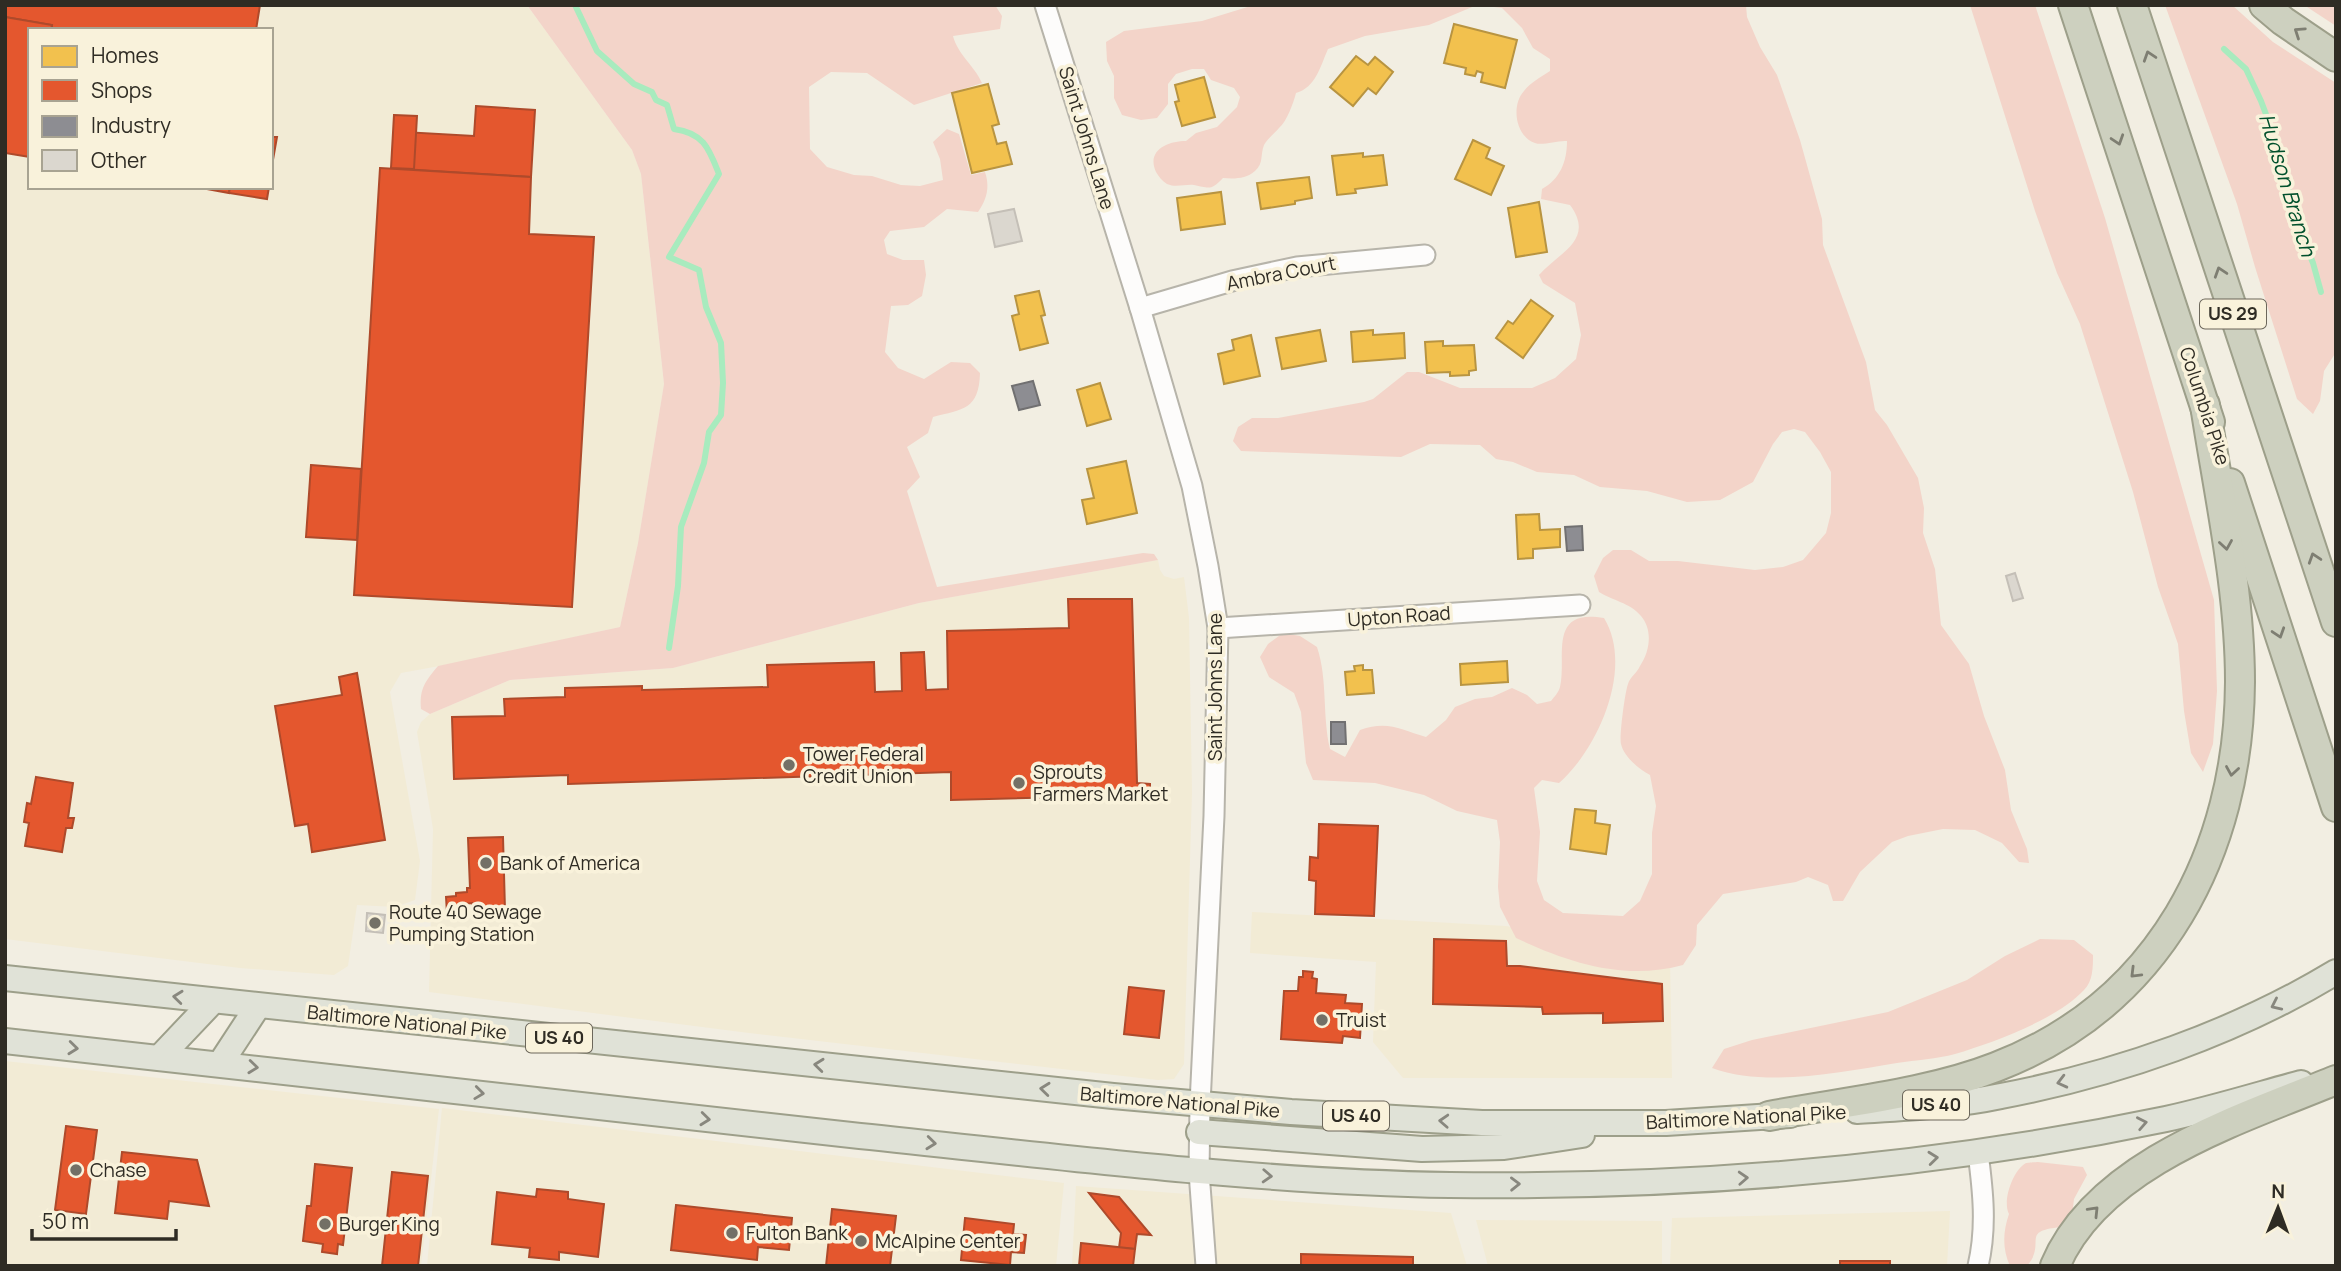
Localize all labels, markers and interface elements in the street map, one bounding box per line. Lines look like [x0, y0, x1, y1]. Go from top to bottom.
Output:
legend [28, 28, 273, 189]
one-way arrow [2294, 28, 2307, 40]
text: Homes [91, 41, 159, 69]
one-way arrow [2143, 50, 2157, 62]
street label: Saint Johns Lane [1053, 63, 1121, 213]
text: Shops [91, 76, 152, 104]
water label: Hudson Branch [2253, 110, 2323, 261]
text: Industry [91, 111, 171, 139]
one-way arrow [2110, 133, 2124, 146]
text: Other [91, 146, 147, 174]
street label: Ambra Court [1224, 250, 1338, 296]
one-way arrow [2213, 266, 2228, 278]
road number: US 29 [2200, 300, 2266, 328]
street label: Columbia Pike [2174, 344, 2236, 468]
one-way arrow [2218, 539, 2233, 551]
one-way arrow [2308, 552, 2322, 564]
street label: Upton Road [1347, 599, 1451, 633]
street label: Saint Johns Lane [1202, 613, 1228, 761]
one-way arrow [2271, 626, 2285, 639]
place label: Tower Federal Credit Union [803, 741, 924, 789]
marker: Tower Federal Credit Union [781, 757, 797, 773]
place label: Sprouts Farmers Market [1033, 759, 1168, 807]
one-way arrow [2225, 765, 2240, 777]
marker: Sprouts Farmers Market [1011, 775, 1027, 791]
place label: Bank of America [500, 850, 640, 876]
marker: Bank of America [478, 855, 494, 871]
place label: Route 40 Sewage Pumping Station [389, 899, 542, 947]
marker: Route 40 Sewage Pumping Station [367, 915, 383, 931]
one-way arrow [2131, 965, 2144, 978]
one-way arrow [173, 990, 184, 1005]
one-way arrow [2271, 997, 2283, 1011]
street label: Baltimore National Pike [306, 999, 508, 1045]
place label: Truist [1336, 1007, 1387, 1033]
marker: Truist [1314, 1012, 1330, 1028]
road number: US 40 [526, 1023, 592, 1052]
one-way arrow [68, 1040, 79, 1055]
one-way arrow [813, 1057, 825, 1072]
one-way arrow [247, 1060, 258, 1075]
one-way arrow [2056, 1073, 2068, 1088]
street label: Baltimore National Pike [1079, 1080, 1281, 1124]
one-way arrow [1039, 1081, 1051, 1096]
one-way arrow [473, 1086, 484, 1101]
road number: US 40 [1903, 1090, 1969, 1120]
street label: Baltimore National Pike [1645, 1099, 1847, 1135]
road number: US 40 [1323, 1101, 1389, 1130]
one-way arrow [699, 1112, 710, 1127]
one-way arrow [1438, 1114, 1449, 1129]
one-way arrow [2136, 1117, 2148, 1132]
one-way arrow [925, 1136, 937, 1151]
one-way arrow [1928, 1151, 1939, 1166]
place label: Chase [90, 1157, 147, 1183]
marker: Chase [68, 1162, 84, 1178]
one-way arrow [1262, 1168, 1273, 1183]
one-way arrow [1737, 1170, 1748, 1185]
north arrow [2243, 1173, 2313, 1243]
one-way arrow [1510, 1177, 1521, 1192]
text: N [2271, 1178, 2285, 1204]
scale bar [32, 1198, 175, 1242]
one-way arrow [2085, 1206, 2098, 1219]
text: 50 m [42, 1207, 89, 1235]
place label: Burger King [339, 1211, 440, 1237]
marker: Burger King [317, 1216, 333, 1232]
place label: Fulton Bank [746, 1220, 848, 1246]
marker: Fulton Bank [724, 1225, 740, 1241]
place label: McAlpine Center [875, 1228, 1021, 1254]
marker: McAlpine Center [853, 1233, 869, 1249]

